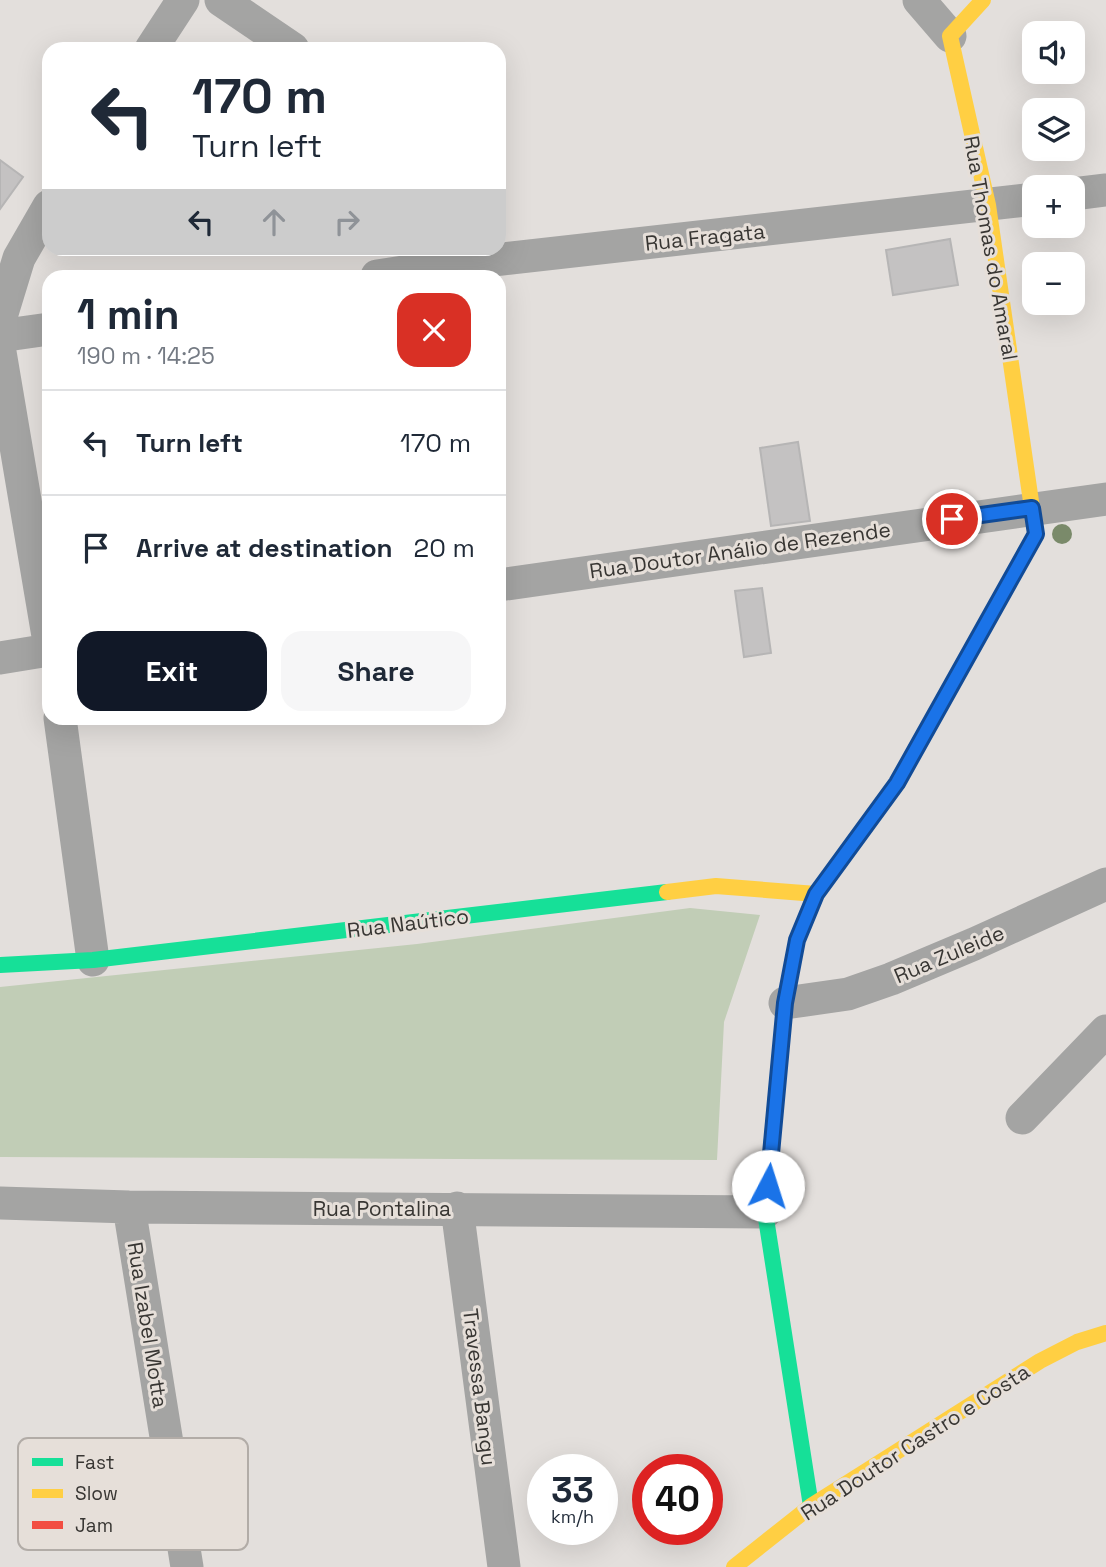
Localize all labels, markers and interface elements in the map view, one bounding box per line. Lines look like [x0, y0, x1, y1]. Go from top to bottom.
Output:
map controls [1022, 21, 1085, 315]
button: sound [1022, 21, 1085, 84]
text: 170 m [192, 65, 327, 127]
icon: left [77, 70, 168, 161]
button: layers [1022, 98, 1085, 161]
text: Turn left [192, 126, 322, 166]
street label: Rua Thomas do Amaral [958, 134, 1024, 362]
button: + [1022, 175, 1085, 238]
icon: left [182, 203, 220, 241]
icon: ahead [255, 203, 293, 241]
icon: right [328, 203, 366, 241]
street label: Rua Fragata [643, 217, 767, 257]
button: − [1022, 252, 1085, 315]
text: 1 min [77, 288, 180, 341]
button: close [397, 293, 471, 367]
text: 190 m · 14:25 [77, 341, 215, 371]
icon: left [77, 424, 115, 462]
text: Turn left [136, 426, 243, 460]
text: 170 m [400, 426, 471, 460]
pin [922, 489, 982, 549]
icon: arrive [933, 500, 971, 538]
street label: Rua Doutor Análio de Rezende [588, 515, 892, 585]
icon: arrive [77, 529, 115, 567]
text: Arrive at destination [136, 531, 393, 565]
text: 20 m [414, 531, 475, 565]
button: Exit [77, 631, 267, 711]
button: Share [281, 631, 471, 711]
street label: Rua Naútico [346, 902, 470, 944]
street label: Rua Zuleide [890, 919, 1008, 989]
position arrow [731, 1149, 805, 1223]
street label: Rua Pontalina [313, 1195, 451, 1222]
street label: Rua Izabel Motta [122, 1240, 174, 1410]
street label: Travessa Bangu [457, 1307, 503, 1467]
street label: Rua Doutor Castro e Costa [795, 1358, 1035, 1526]
legend [18, 1438, 248, 1550]
text: Fast [75, 1450, 115, 1475]
speed limit sign: 40 [632, 1454, 723, 1545]
text: 33 [551, 1468, 594, 1512]
text: Slow [75, 1481, 118, 1506]
text: km/h [551, 1505, 594, 1528]
text: Jam [75, 1513, 113, 1538]

